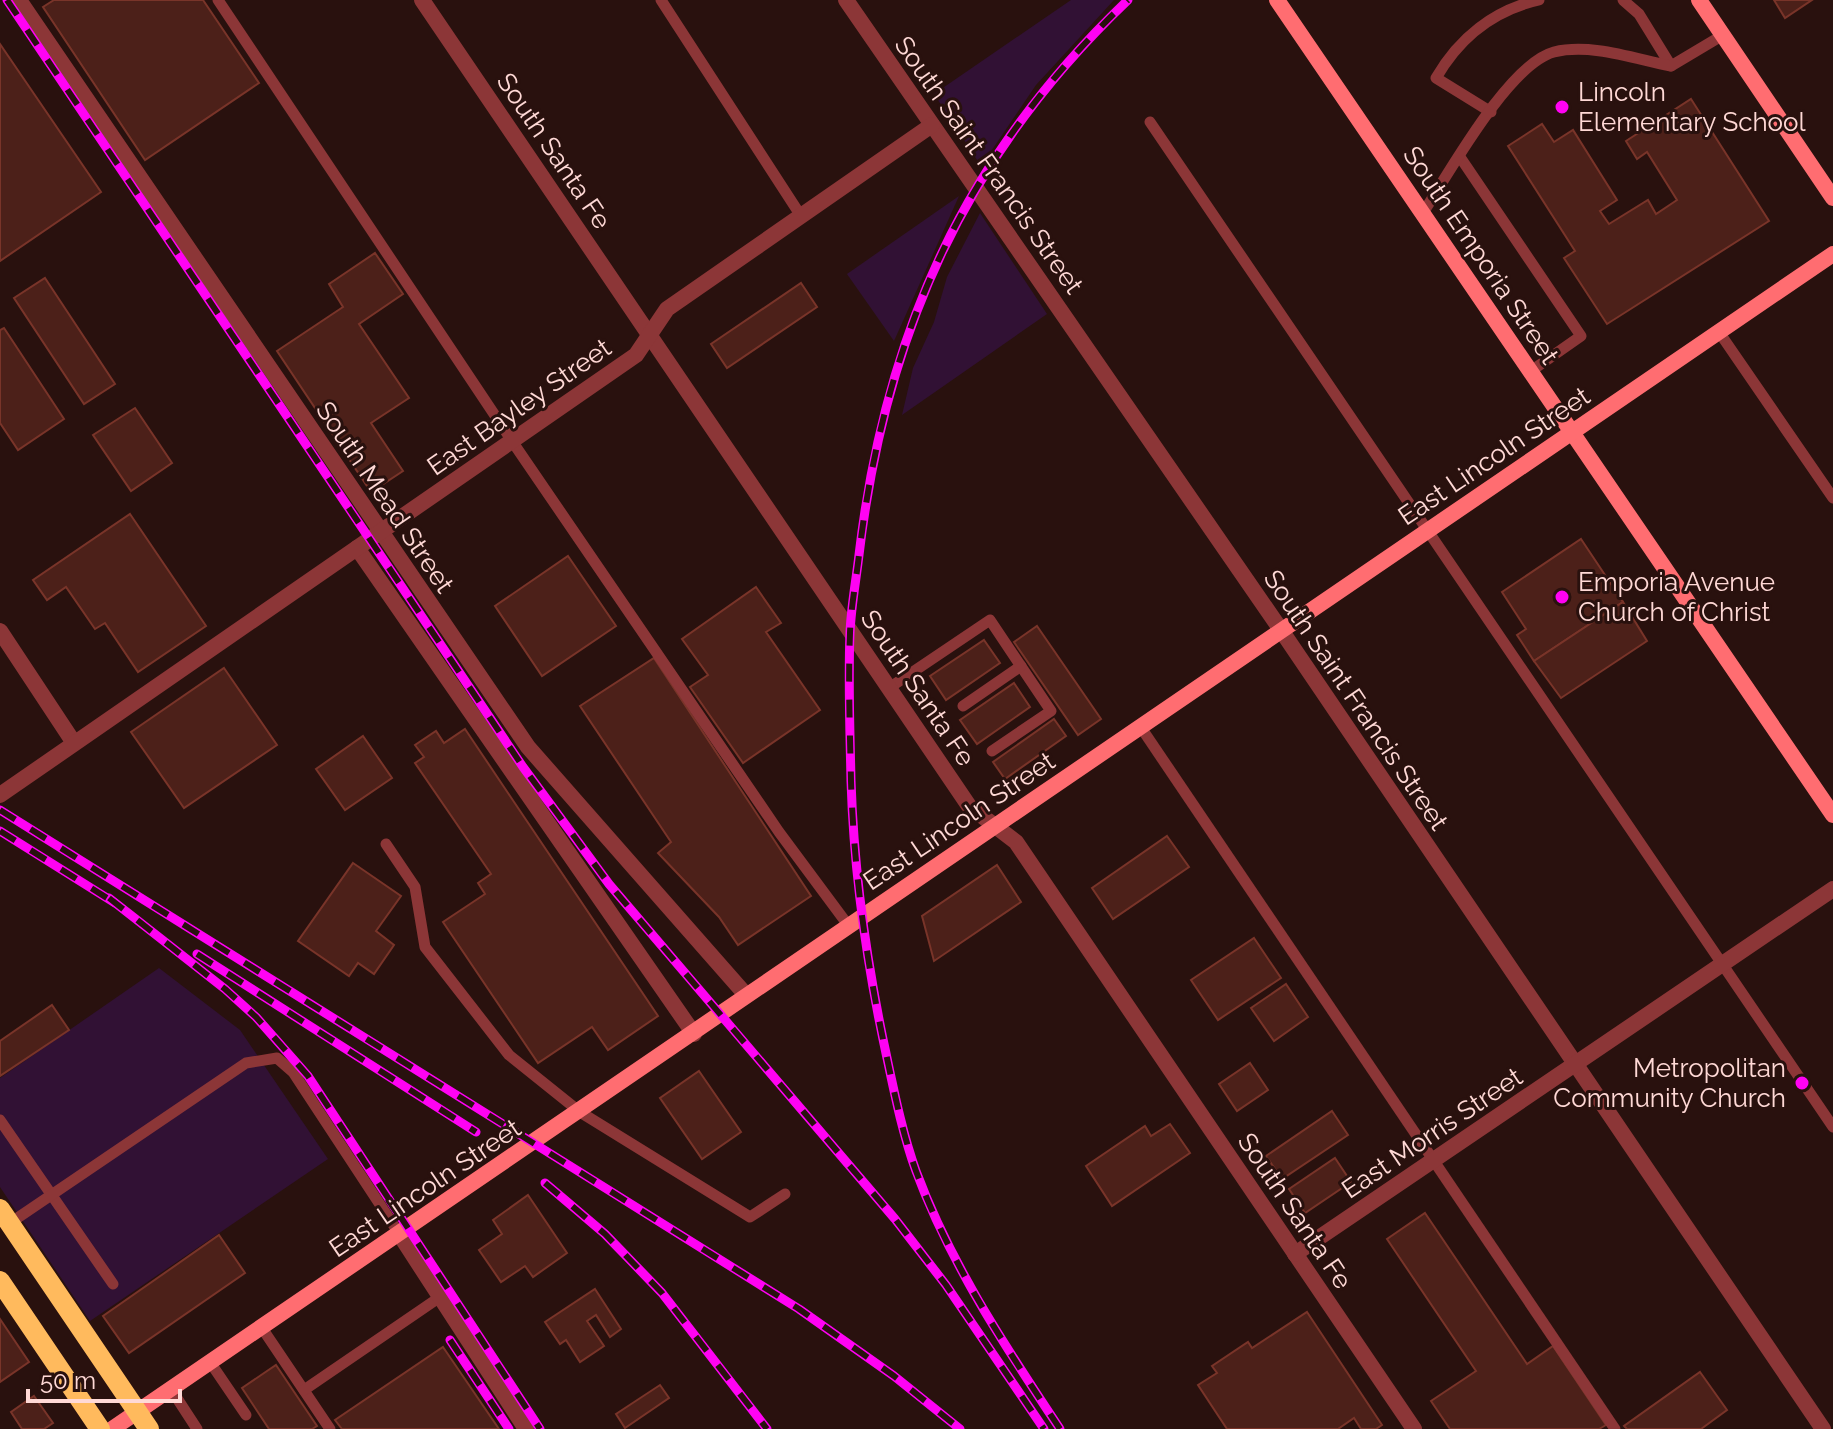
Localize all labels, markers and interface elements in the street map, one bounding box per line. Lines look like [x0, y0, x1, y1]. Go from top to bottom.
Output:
street label: South Saint Francis Street [889, 31, 1090, 300]
street label: South Santa Fe [491, 67, 617, 235]
place label: Lincoln Elementary School [1578, 77, 1807, 137]
marker: Lincoln Elementary School [1553, 98, 1571, 116]
street label: South Emporia Street [1397, 141, 1565, 370]
street label: East Bayley Street [421, 332, 617, 482]
street label: East Lincoln Street [1393, 381, 1596, 531]
street label: South Mead Street [310, 396, 460, 599]
street label: South Saint Francis Street [1258, 564, 1454, 836]
place label: Emporia Avenue Church of Christ [1578, 567, 1775, 627]
marker: Emporia Avenue Church of Christ [1553, 588, 1571, 606]
street label: South Santa Fe [855, 604, 981, 772]
street label: East Lincoln Street [858, 746, 1061, 896]
place label: Metropolitan Community Church [1553, 1053, 1786, 1113]
street label: East Morris Street [1336, 1061, 1528, 1204]
marker: Metropolitan Community Church [1793, 1074, 1811, 1092]
street label: East Lincoln Street [324, 1113, 527, 1263]
street label: South Santa Fe [1232, 1127, 1358, 1295]
scale bar [28, 1353, 180, 1403]
text: 50 m [40, 1366, 96, 1395]

